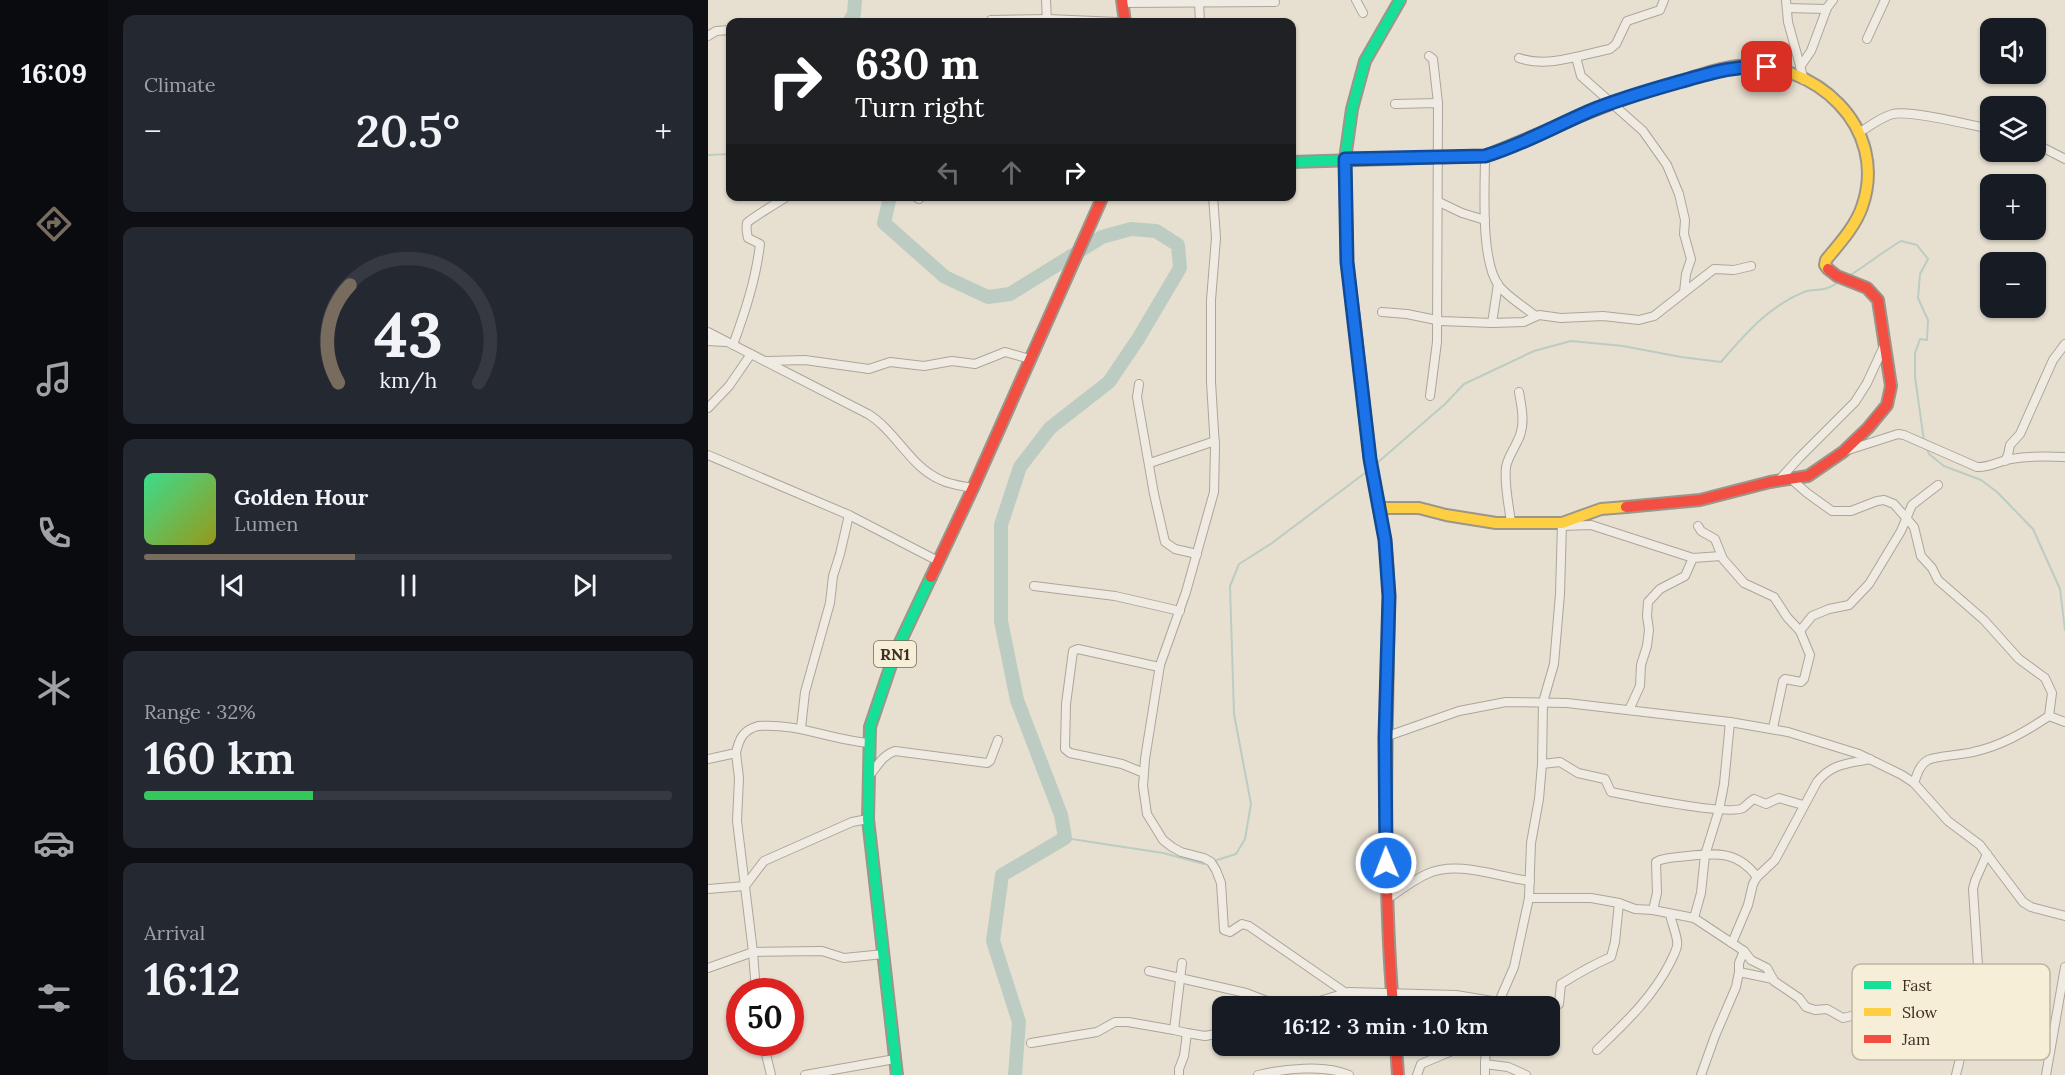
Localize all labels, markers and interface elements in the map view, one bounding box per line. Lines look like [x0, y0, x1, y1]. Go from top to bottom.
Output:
map controls [1980, 18, 2046, 318]
button: sound [1980, 18, 2046, 84]
text: 630 m [855, 37, 979, 91]
pin [1741, 41, 1792, 92]
icon: right [756, 42, 834, 120]
icon: arrive [1750, 50, 1783, 83]
text: 16:09 [21, 56, 87, 90]
text: Climate [144, 72, 216, 97]
text: Turn right [855, 90, 984, 124]
button: layers [1980, 96, 2046, 162]
text: 20.5° [356, 102, 460, 159]
text: − [144, 110, 162, 152]
text: + [655, 110, 672, 152]
icon: left [932, 156, 965, 189]
icon: ahead [995, 156, 1028, 189]
icon: right [1058, 156, 1091, 189]
button: + [1980, 174, 2046, 240]
icon: directions [33, 203, 75, 245]
button: − [1980, 252, 2046, 318]
text: 43 [373, 294, 443, 374]
icon: music [33, 358, 75, 400]
text: km/h [379, 366, 437, 394]
text: Golden Hour [234, 483, 368, 511]
text: Lumen [234, 511, 298, 536]
icon: phone [33, 512, 75, 554]
icon: previous [216, 569, 249, 602]
icon: pause [392, 569, 425, 602]
icon: next [568, 569, 601, 602]
road number: RN1 [874, 641, 916, 667]
icon: climate [33, 667, 75, 709]
text: Range · 32% [144, 699, 256, 724]
text: 160 km [144, 729, 295, 786]
icon: car [33, 822, 75, 864]
position arrow [1354, 831, 1418, 895]
text: Arrival [144, 920, 205, 945]
text: 16:12 [144, 950, 240, 1007]
legend [1852, 964, 2050, 1060]
text: Fast [1902, 975, 1933, 995]
icon: filters [33, 977, 75, 1019]
speed limit sign: 50 [726, 978, 804, 1056]
text: Slow [1902, 1002, 1938, 1022]
text: 16:12 · 3 min · 1.0 km [1283, 1012, 1489, 1040]
text: Jam [1901, 1029, 1930, 1049]

